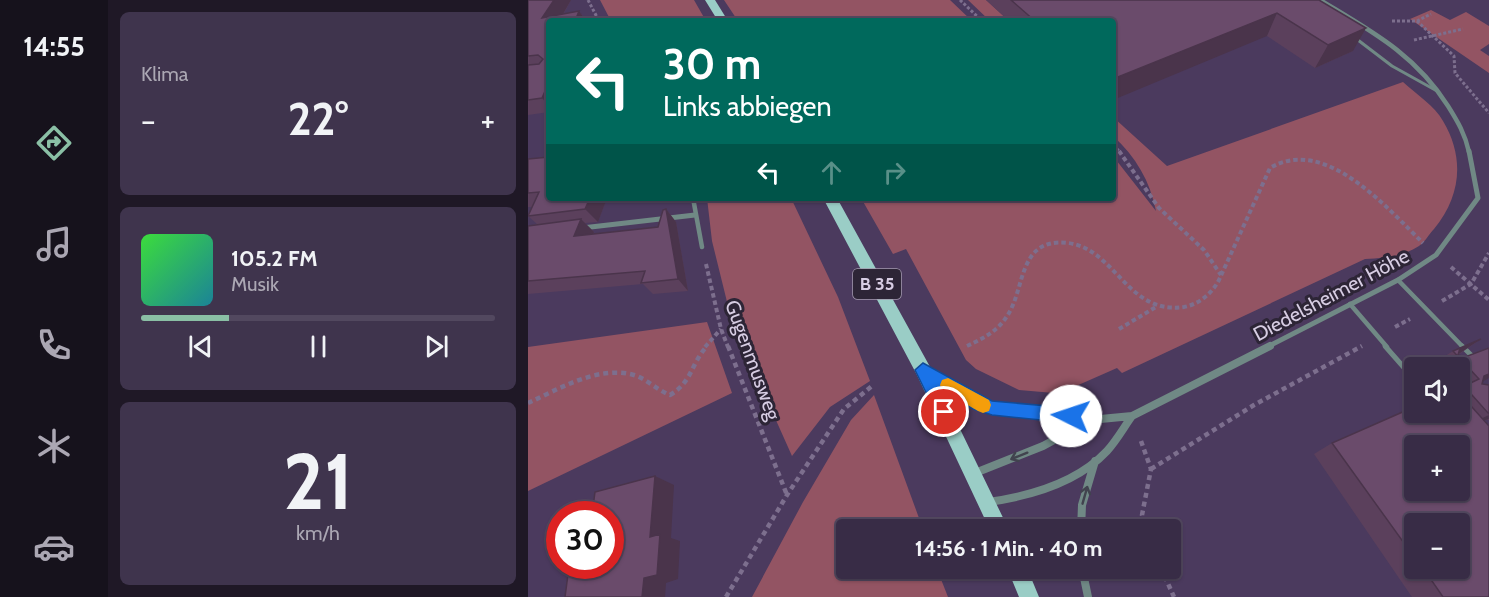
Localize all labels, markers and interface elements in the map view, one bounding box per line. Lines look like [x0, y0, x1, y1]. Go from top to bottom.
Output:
text: 14:55 [23, 30, 85, 63]
text: 30 m [663, 38, 761, 90]
icon: left [564, 42, 642, 120]
text: Klima [141, 62, 188, 86]
text: Links abbiegen [663, 90, 832, 123]
text: 22° [288, 92, 348, 146]
text: − [141, 100, 156, 140]
text: + [480, 100, 495, 140]
icon: directions [33, 122, 75, 164]
icon: left [752, 156, 785, 189]
icon: ahead [815, 156, 848, 189]
icon: right [878, 156, 911, 189]
icon: music [33, 223, 75, 265]
street label: Diedelsheimer Höhe [1249, 244, 1413, 346]
text: 105.2 FM [231, 245, 317, 272]
road number: B 35 [853, 269, 901, 299]
text: Musik [231, 272, 279, 296]
street label: Gugenmusweg [720, 297, 786, 424]
icon: phone [33, 324, 75, 366]
icon: previous [184, 330, 217, 363]
icon: pause [302, 330, 335, 363]
icon: next [420, 330, 453, 363]
map controls [1404, 357, 1470, 579]
button: sound [1404, 357, 1470, 423]
position arrow [1039, 384, 1103, 448]
pin [918, 386, 969, 437]
icon: arrive [927, 395, 960, 428]
icon: climate [33, 425, 75, 467]
text: 21 [283, 434, 353, 529]
button: + [1404, 435, 1470, 501]
one-way arrow [1010, 451, 1029, 462]
one-way arrow [1080, 485, 1091, 504]
speed limit sign: 30 [546, 501, 624, 579]
button: − [1404, 513, 1470, 579]
text: km/h [296, 521, 340, 545]
icon: car [33, 526, 75, 568]
text: 14:56 · 1 Min. · 40 m [915, 535, 1102, 562]

